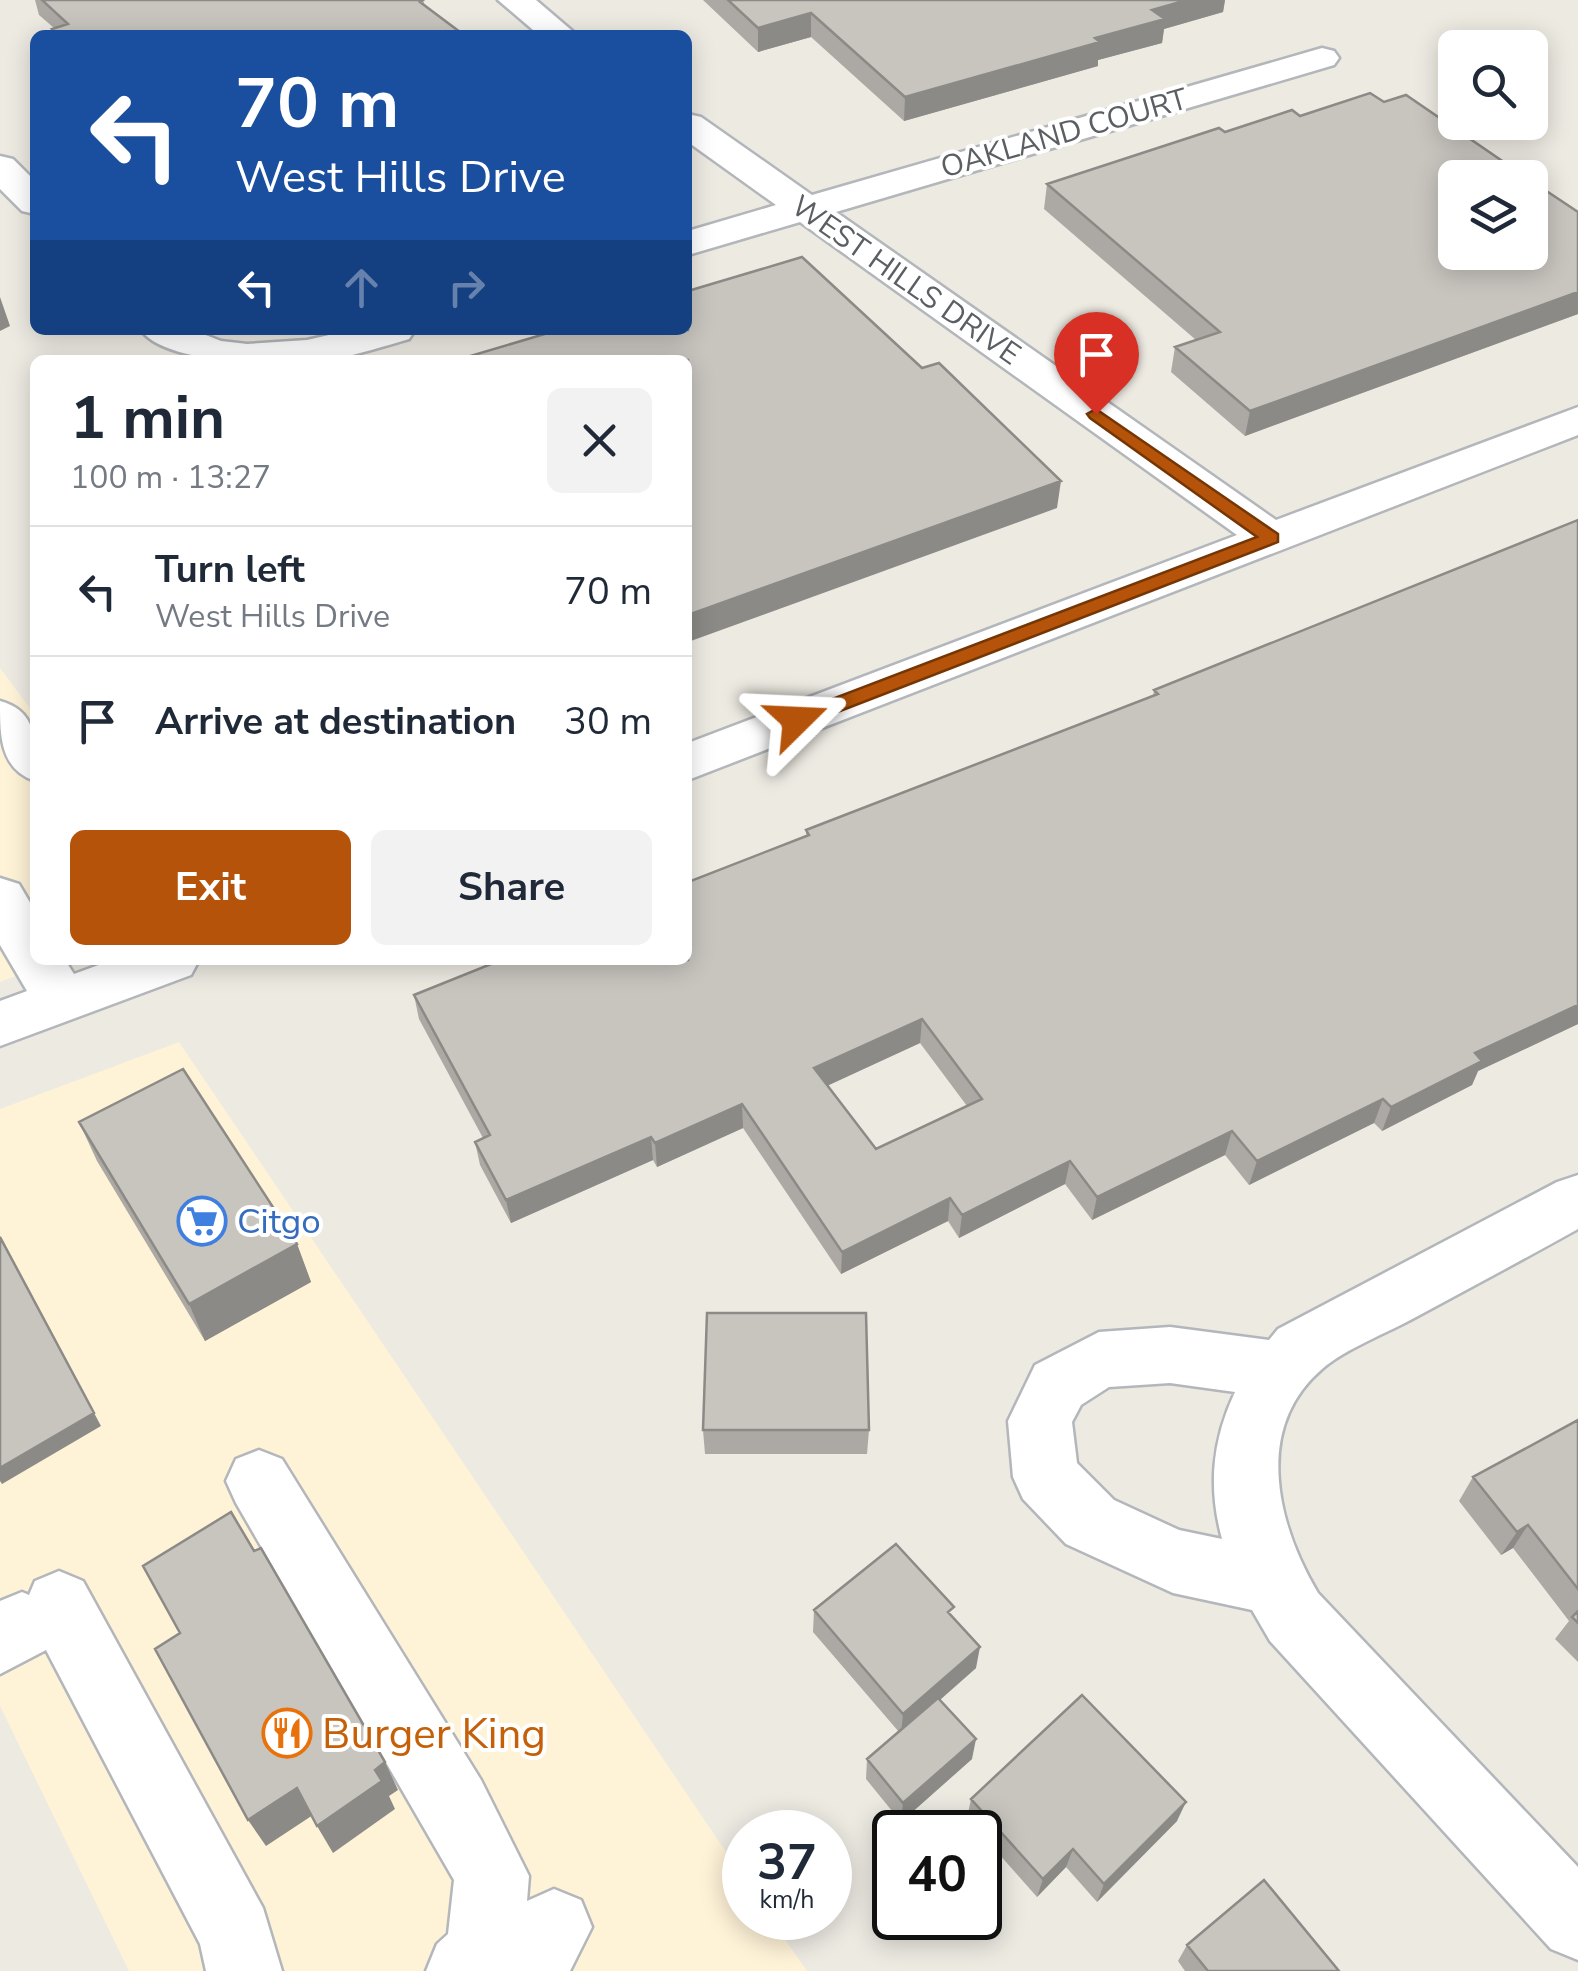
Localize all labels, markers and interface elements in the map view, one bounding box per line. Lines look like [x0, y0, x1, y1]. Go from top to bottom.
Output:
map controls [1438, 30, 1548, 270]
button: search [1438, 30, 1548, 140]
text: 70 m [235, 56, 399, 152]
icon: left [70, 70, 200, 200]
street label: OAKLAND COURT [936, 79, 1192, 188]
text: West Hills Drive [235, 147, 566, 208]
button: layers [1438, 160, 1548, 270]
street label: WEST HILLS DRIVE [783, 186, 1028, 375]
icon: left [229, 260, 284, 315]
icon: ahead [334, 260, 389, 315]
icon: right [439, 260, 494, 315]
pin [1054, 312, 1139, 415]
icon: arrive [1069, 327, 1124, 382]
text: 1 min [70, 377, 225, 459]
button: close [547, 388, 652, 493]
text: 100 m · 13:27 [70, 456, 271, 499]
text: Turn left [155, 544, 305, 595]
icon: left [70, 564, 125, 619]
text: 70 m [564, 566, 652, 617]
text: West Hills Drive [155, 595, 390, 638]
position arrow [745, 668, 849, 772]
icon: arrive [70, 694, 125, 749]
text: Arrive at destination [155, 696, 516, 747]
text: 30 m [564, 696, 652, 747]
button: Exit [70, 830, 351, 945]
button: Share [371, 830, 652, 945]
supermarket icon: Citgo [176, 1195, 228, 1247]
place label: Citgo [237, 1198, 321, 1245]
place label: Burger King [322, 1706, 546, 1763]
restaurant icon: Burger King [261, 1707, 313, 1759]
speed limit sign: 40 [872, 1810, 1002, 1940]
text: 37 [757, 1828, 817, 1897]
text: km/h [759, 1883, 815, 1917]

